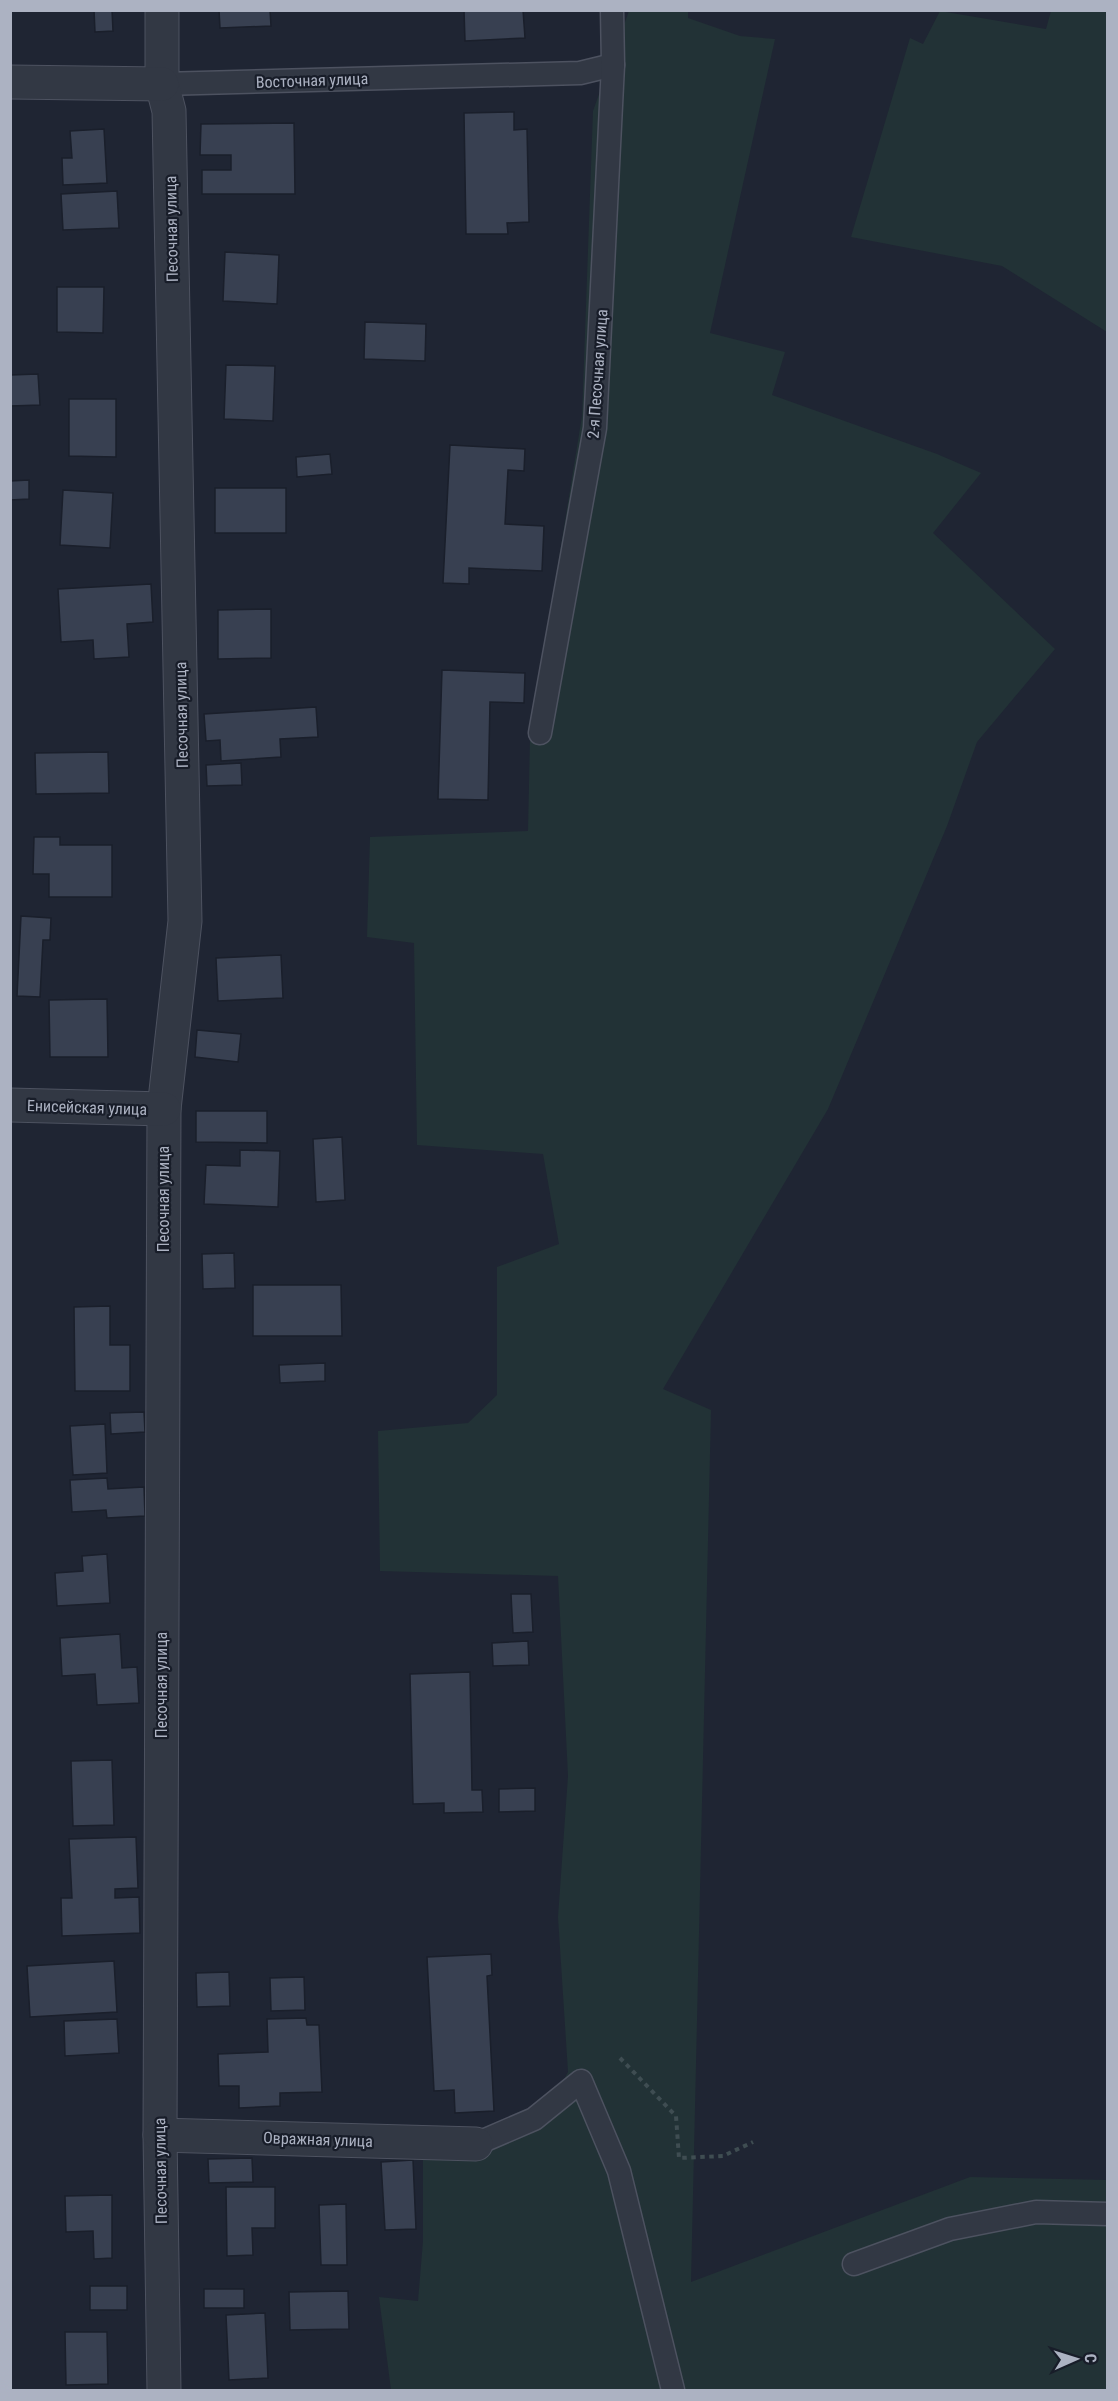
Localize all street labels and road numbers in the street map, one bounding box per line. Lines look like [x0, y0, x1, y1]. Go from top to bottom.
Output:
street label: Восточная улица [256, 69, 368, 92]
street label: Песочная улица [161, 176, 182, 282]
street label: 2-я Песочная улица [583, 309, 611, 439]
street label: Песочная улица [171, 662, 192, 768]
street label: Енисейская улица [27, 1096, 147, 1119]
street label: Песочная улица [154, 1146, 173, 1252]
street label: Песочная улица [152, 1632, 171, 1738]
street label: Песочная улица [150, 2118, 171, 2224]
street label: Овражная улица [263, 2128, 373, 2151]

